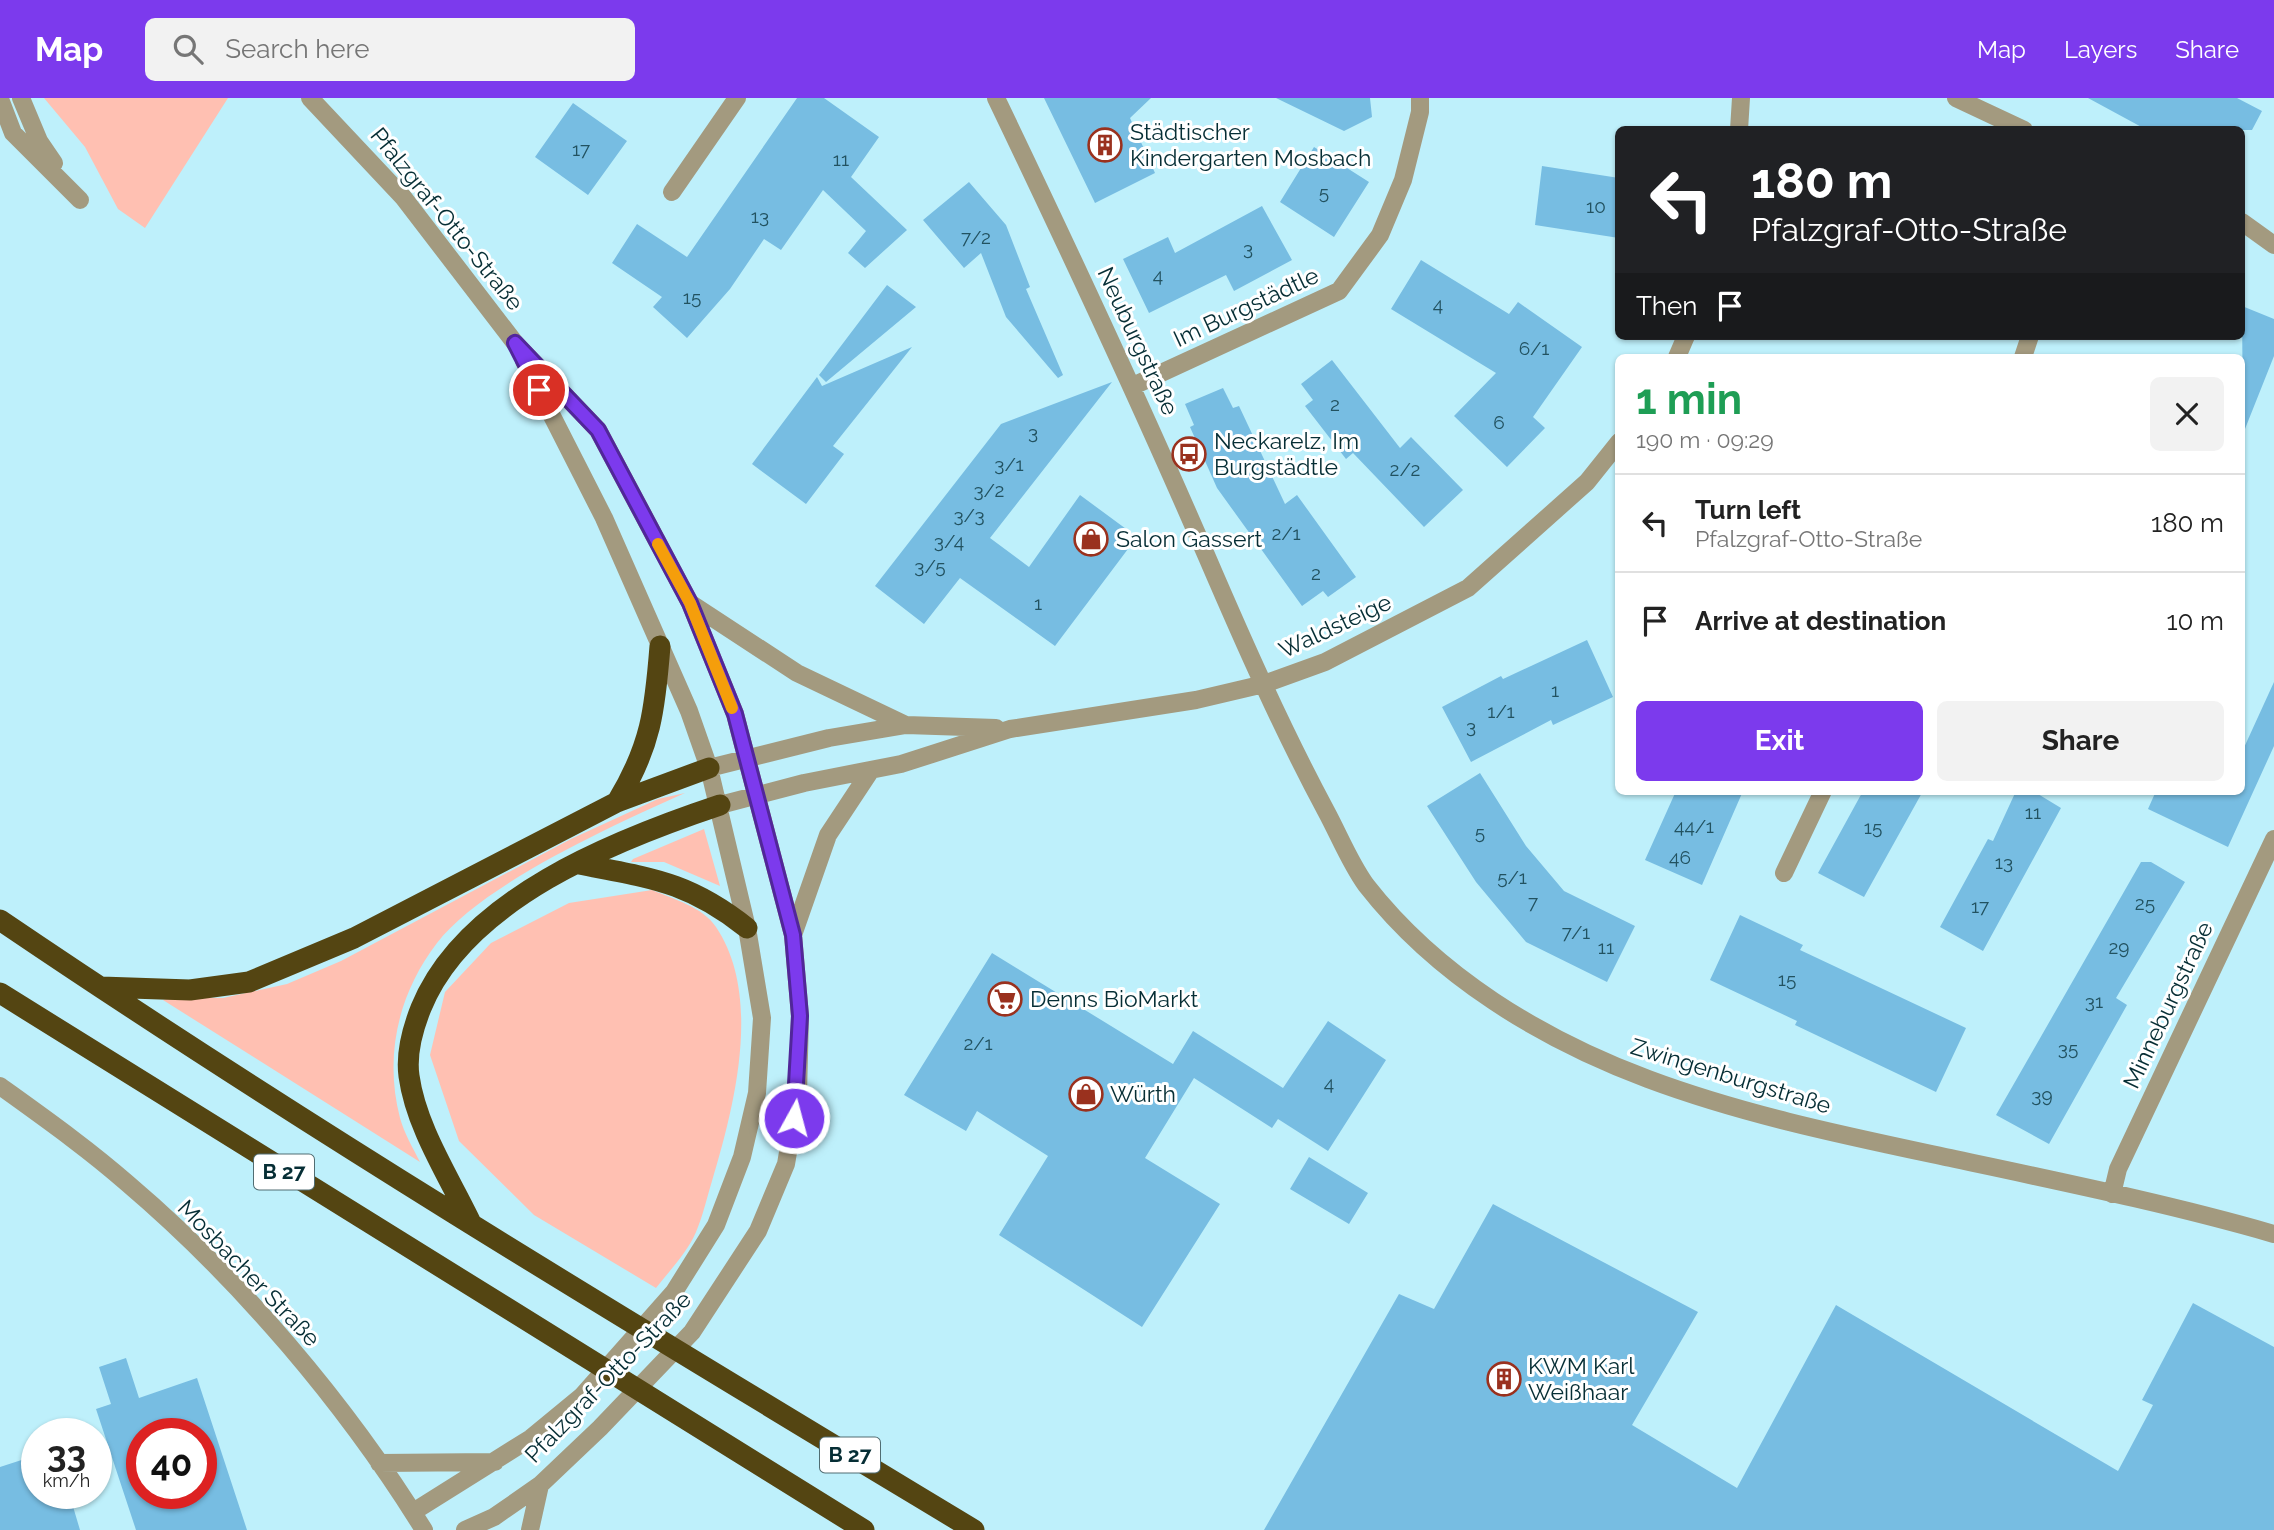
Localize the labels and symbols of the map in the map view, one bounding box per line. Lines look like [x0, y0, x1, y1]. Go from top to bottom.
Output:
place label: Städtischer Kindergarten Mosbach [1130, 118, 1371, 171]
street label: Pfalzgraf-Otto-Straße [365, 122, 529, 315]
building icon: Städtischer Kindergarten Mosbach [1086, 126, 1124, 164]
house number: 17 [572, 138, 590, 160]
house number: 11 [833, 148, 849, 170]
house number: 5 [1319, 181, 1329, 203]
house number: 10 [1586, 195, 1606, 217]
house number: 13 [751, 205, 769, 227]
house number: 7/2 [961, 226, 991, 248]
house number: 3 [1243, 237, 1253, 259]
street label: Im Burgstädtle [1169, 261, 1323, 352]
street label: Neuburgstraße [1092, 263, 1185, 419]
house number: 4 [1153, 264, 1163, 286]
house number: 15 [683, 286, 701, 308]
house number: 4 [1433, 293, 1443, 315]
house number: 6/1 [1519, 337, 1549, 359]
pin [509, 360, 569, 420]
house number: 2 [1330, 393, 1340, 415]
house number: 6 [1493, 411, 1505, 433]
house number: 3 [1028, 421, 1038, 443]
place label: Neckarelz, Im Burgstädtle [1214, 427, 1359, 480]
bus stop icon: Neckarelz, Im Burgstädtle [1170, 435, 1208, 473]
house number: 3/1 [994, 453, 1024, 475]
house number: 2/2 [1390, 458, 1420, 480]
house number: 3/2 [973, 479, 1005, 501]
house number: 3/3 [953, 504, 985, 526]
shop icon: Salon Gassert [1072, 520, 1110, 558]
house number: 2/1 [1271, 522, 1301, 544]
place label: Salon Gassert [1116, 525, 1263, 552]
house number: 3/4 [934, 530, 964, 552]
house number: 3/5 [914, 555, 946, 577]
house number: 2 [1311, 562, 1321, 584]
street label: Waldsteige [1274, 588, 1395, 663]
house number: 1 [1034, 592, 1042, 614]
house number: 1 [1551, 679, 1559, 701]
house number: 1/1 [1487, 700, 1515, 722]
house number: 3 [1466, 715, 1476, 737]
house number: 11 [2025, 801, 2041, 823]
house number: 44/1 [1674, 815, 1714, 837]
house number: 15 [1864, 816, 1882, 838]
house number: 5 [1475, 821, 1485, 843]
house number: 46 [1669, 846, 1691, 868]
house number: 13 [1995, 851, 2013, 873]
house number: 5/1 [1497, 866, 1527, 888]
house number: 7 [1528, 891, 1538, 913]
house number: 25 [2135, 892, 2155, 914]
house number: 17 [1971, 895, 1989, 917]
street label: Minneburgstraße [2117, 917, 2218, 1092]
house number: 7/1 [1562, 921, 1590, 943]
house number: 11 [1598, 936, 1614, 958]
house number: 29 [2108, 936, 2130, 958]
house number: 15 [1778, 968, 1796, 990]
supermarket icon: Denns BioMarkt [986, 980, 1024, 1018]
place label: Denns BioMarkt [1030, 985, 1198, 1012]
house number: 31 [2085, 990, 2103, 1012]
house number: 2/1 [963, 1032, 993, 1054]
street label: Zwingenburgstraße [1628, 1032, 1834, 1119]
house number: 35 [2058, 1037, 2078, 1059]
house number: 4 [1324, 1072, 1334, 1094]
shop icon: Würth [1067, 1075, 1105, 1113]
place label: Würth [1110, 1080, 1176, 1107]
position arrow [757, 1081, 831, 1155]
house number: 39 [2031, 1084, 2053, 1106]
road number: B 27 [254, 1154, 314, 1190]
street label: Mosbacher Straße [173, 1194, 326, 1351]
street label: Pfalzgraf-Otto-Straße [519, 1286, 696, 1468]
place label: KWM Karl Weißhaar [1528, 1352, 1635, 1405]
building icon: KWM Karl Weißhaar [1485, 1360, 1523, 1398]
speed limit sign: 40 [126, 1418, 217, 1509]
road number: B 27 [820, 1438, 880, 1472]

